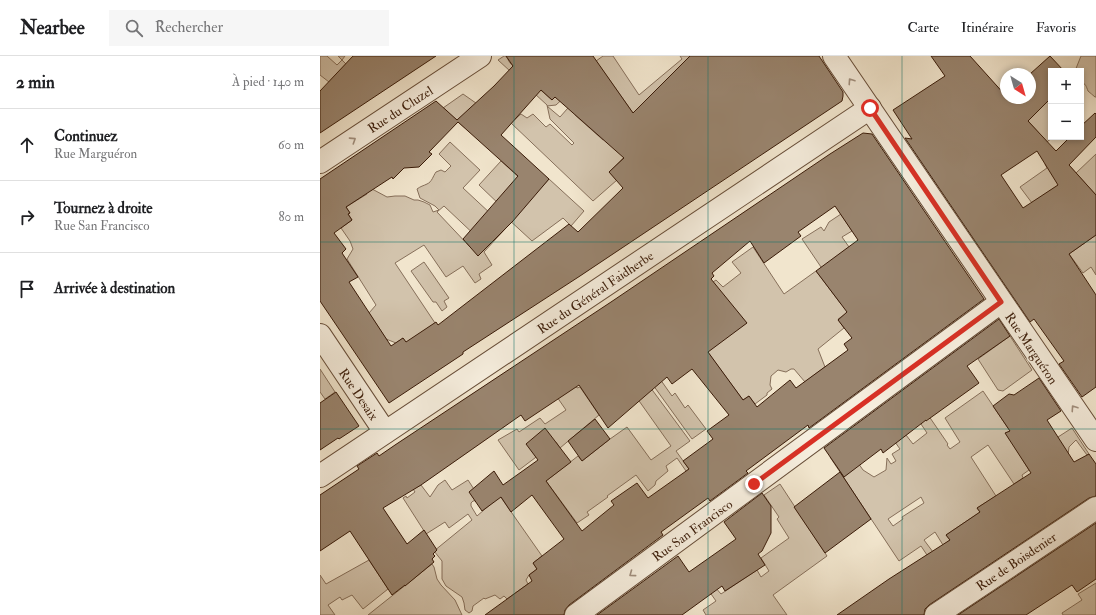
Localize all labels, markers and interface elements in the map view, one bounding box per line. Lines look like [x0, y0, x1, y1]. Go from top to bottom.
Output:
search box [109, 10, 389, 46]
text: Nearbee [20, 16, 85, 40]
icon: search [123, 17, 145, 39]
text: Rechercher [155, 18, 223, 37]
text: Carte [908, 19, 939, 36]
text: Itinéraire [961, 19, 1014, 36]
text: Favoris [1036, 19, 1076, 36]
north arrow [1000, 68, 1036, 104]
map controls [1048, 68, 1084, 140]
button: + [1048, 68, 1084, 104]
text: 2 min [16, 72, 55, 93]
text: À pied · 140 m [232, 74, 304, 90]
one-way arrow [848, 78, 856, 85]
street label: Rue du Cluzel [365, 82, 437, 137]
route start [861, 99, 879, 117]
button: − [1048, 104, 1084, 140]
text: Continuez [54, 127, 118, 146]
icon: ahead [16, 134, 38, 156]
text: 60 m [278, 137, 304, 153]
one-way arrow [348, 138, 355, 145]
text: Rue Marguéron [54, 146, 137, 162]
text: Tournez à droite [54, 199, 153, 218]
icon: right [16, 206, 38, 228]
text: 80 m [278, 209, 304, 225]
text: Rue San Francisco [54, 218, 149, 234]
street label: Rue du Général Faidherbe [534, 248, 657, 338]
icon: arrive [16, 278, 38, 300]
text: Arrivée à destination [54, 279, 175, 298]
street label: Rue Marguéron [1001, 310, 1061, 388]
street label: Rue Desaix [335, 366, 381, 424]
one-way arrow [1072, 406, 1079, 413]
route end [745, 475, 763, 493]
street label: Rue San Francisco [649, 496, 736, 565]
street label: Rue de Boisdenier [973, 529, 1060, 595]
one-way arrow [629, 569, 636, 576]

